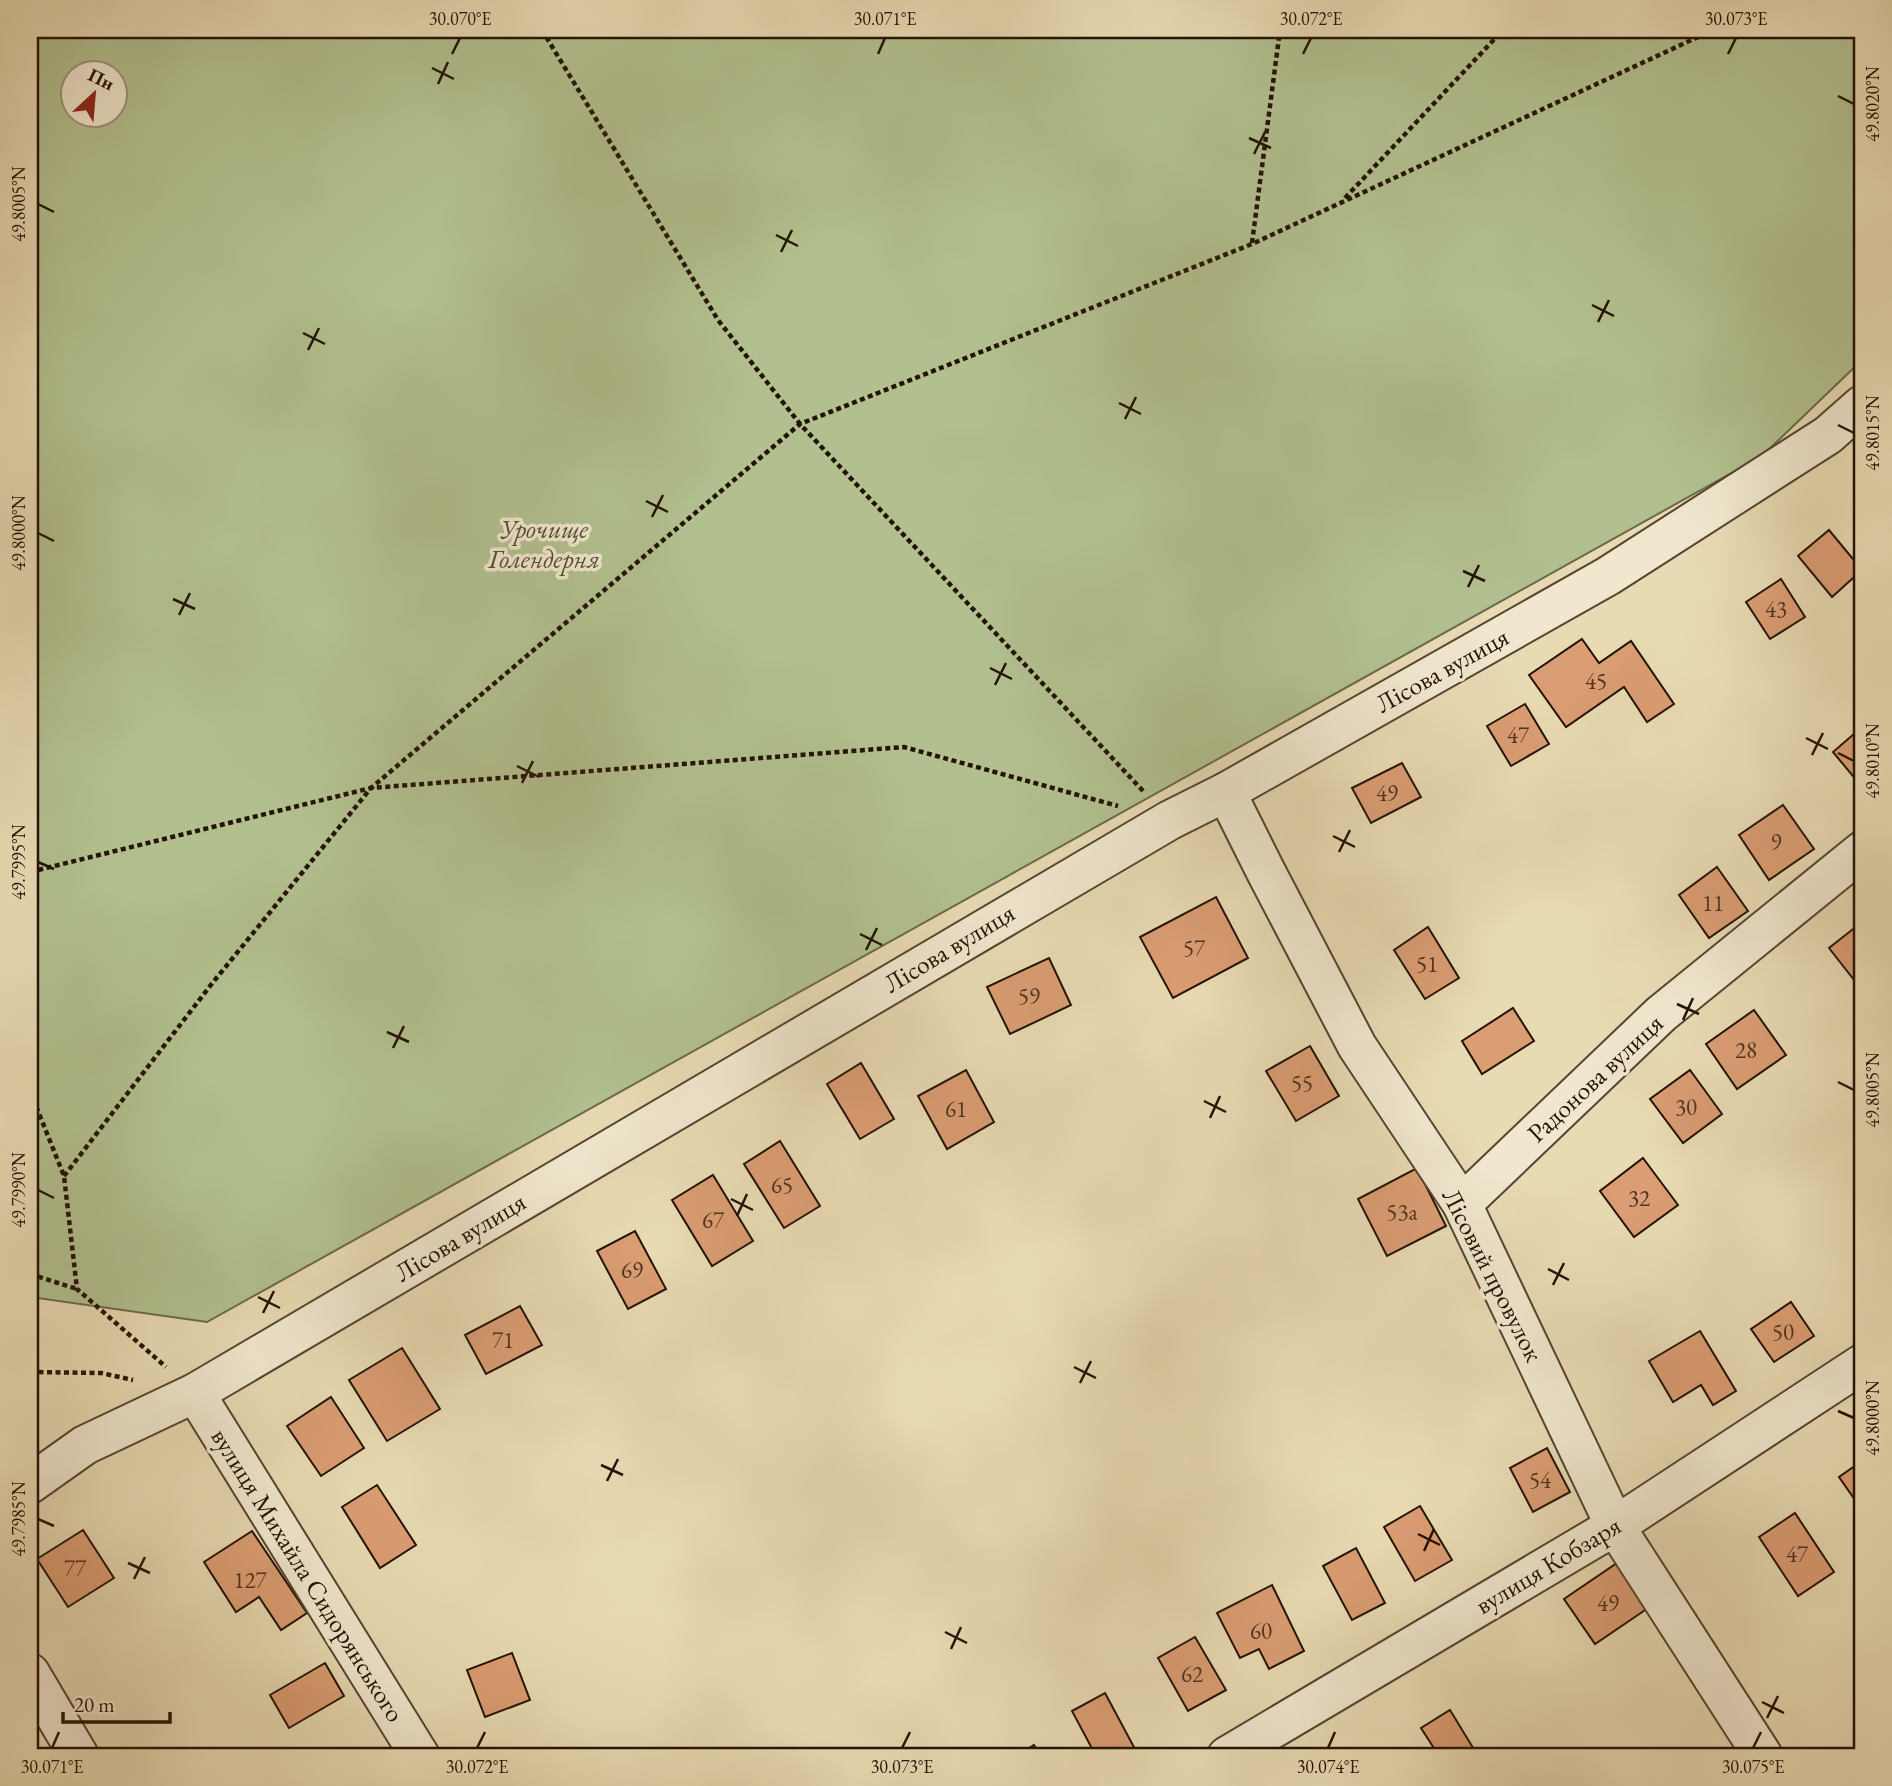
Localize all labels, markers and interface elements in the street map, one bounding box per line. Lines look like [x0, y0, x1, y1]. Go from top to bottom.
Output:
text: 30.070°E [429, 7, 491, 30]
text: 30.071°E [854, 7, 916, 30]
text: 30.072°E [1280, 7, 1342, 30]
text: 30.073°E [1705, 7, 1767, 30]
north arrow [60, 60, 130, 130]
text: Пн [84, 62, 118, 96]
text: 49.8020°N [1861, 66, 1884, 142]
text: 49.8005°N [7, 166, 30, 242]
text: 49.8015°N [1861, 395, 1884, 471]
text: 49.8000°N [7, 495, 30, 571]
park label: Урочище Голендерня [487, 512, 600, 576]
house number: 43 [1765, 594, 1787, 624]
street label: Лісова вулиця [1369, 620, 1515, 720]
house number: 45 [1585, 666, 1607, 696]
house number: 47 [1507, 720, 1530, 750]
text: 49.8010°N [1861, 723, 1884, 799]
house number: 49 [1376, 778, 1398, 808]
text: 49.7995°N [7, 824, 30, 900]
house number: 9 [1770, 827, 1782, 857]
house number: 11 [1702, 888, 1724, 918]
street label: Лісова вулиця [877, 896, 1021, 1000]
house number: 57 [1183, 933, 1206, 963]
house number: 51 [1416, 949, 1438, 979]
house number: 59 [1018, 981, 1040, 1011]
street label: Радонова вулиця [1520, 1006, 1670, 1150]
house number: 28 [1735, 1035, 1757, 1065]
text: 49.8005°N [1861, 1052, 1884, 1128]
house number: 55 [1291, 1068, 1313, 1098]
house number: 30 [1675, 1092, 1697, 1122]
house number: 61 [945, 1094, 967, 1124]
text: 49.7990°N [7, 1152, 30, 1228]
house number: 65 [771, 1170, 793, 1200]
street label: Лісовий провулок [1435, 1183, 1552, 1368]
house number: 32 [1628, 1183, 1650, 1213]
street label: Лісова вулиця [388, 1185, 532, 1289]
house number: 53а [1386, 1197, 1418, 1227]
house number: 67 [702, 1205, 725, 1235]
house number: 69 [621, 1255, 643, 1285]
house number: 50 [1772, 1317, 1794, 1347]
house number: 71 [492, 1325, 514, 1355]
text: 49.8000°N [1861, 1380, 1884, 1456]
street label: вулиця Михайла Сидорянського [203, 1422, 413, 1728]
house number: 54 [1529, 1465, 1552, 1495]
text: 49.7985°N [7, 1481, 30, 1557]
street label: вулиця Кобзаря [1469, 1508, 1627, 1622]
house number: 47 [1786, 1539, 1809, 1569]
house number: 77 [64, 1553, 87, 1583]
house number: 127 [233, 1565, 268, 1595]
house number: 49 [1597, 1588, 1619, 1618]
house number: 60 [1250, 1616, 1272, 1646]
house number: 62 [1181, 1659, 1203, 1689]
scale bar [63, 1681, 170, 1725]
text: 20 m [74, 1691, 115, 1718]
text: 30.071°E [21, 1755, 83, 1778]
text: 30.072°E [446, 1755, 508, 1778]
text: 30.073°E [871, 1755, 933, 1778]
text: 30.074°E [1297, 1755, 1359, 1778]
text: 30.075°E [1722, 1755, 1784, 1778]

